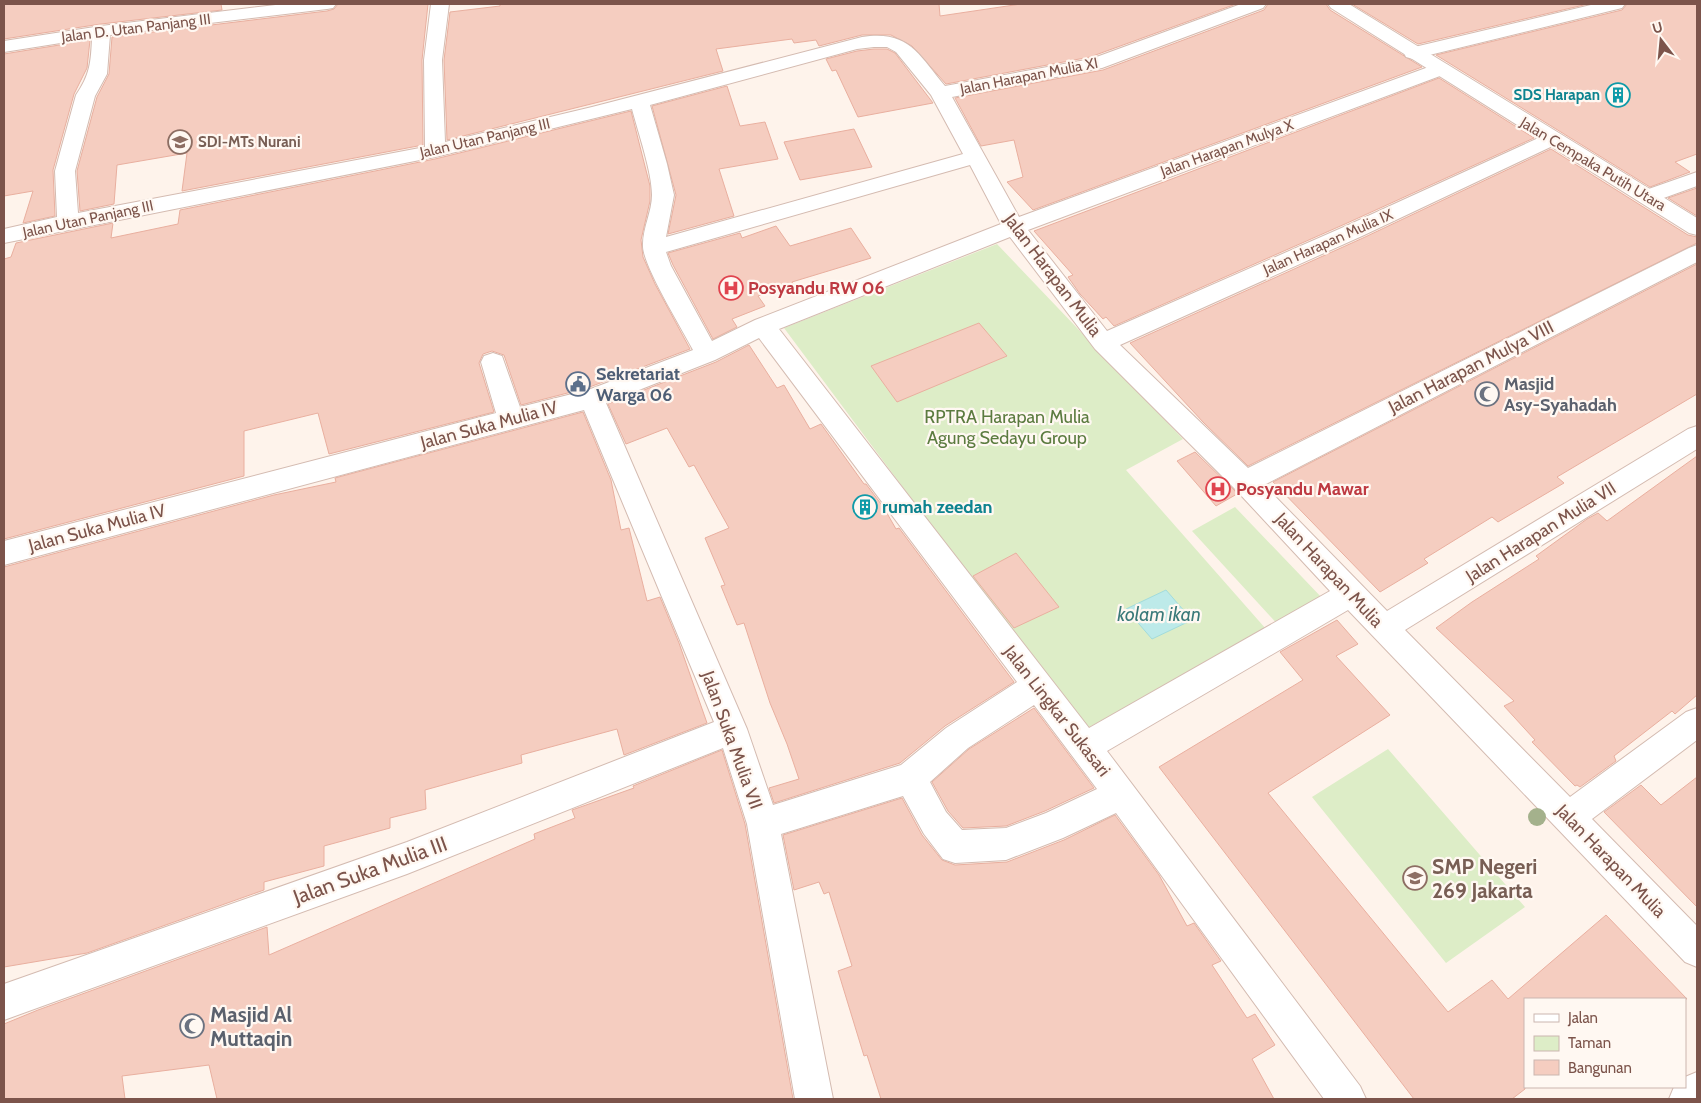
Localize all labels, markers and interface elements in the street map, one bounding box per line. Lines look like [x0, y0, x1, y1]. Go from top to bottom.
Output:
street label: Jalan D. Utan Panjang III [59, 10, 212, 46]
north arrow [1636, 15, 1686, 65]
text: U [1650, 17, 1665, 38]
street label: Jalan Harapan Mulia XI [958, 54, 1099, 98]
building icon: SDS Harapan [1605, 82, 1631, 108]
place label: SDS Harapan [1513, 86, 1600, 104]
street label: Jalan Cempaka Putih Utara [1516, 113, 1670, 215]
street label: Jalan Utan Panjang III [417, 114, 552, 162]
street label: Jalan Harapan Mulya X [1157, 115, 1296, 181]
school or university icon: SDI-MTs Nurani [167, 129, 193, 155]
place label: SDI-MTs Nurani [198, 133, 301, 151]
street label: Jalan Utan Panjang III [20, 196, 155, 242]
street label: Jalan Harapan Mulia IX [1259, 205, 1396, 279]
street label: Jalan Harapan Mulia [999, 208, 1107, 341]
hospital icon: Posyandu RW 06 [718, 275, 744, 301]
place label: Posyandu RW 06 [748, 277, 885, 299]
street label: Jalan Harapan Mulya VIII [1384, 316, 1557, 419]
place label: Sekretariat Warga 06 [596, 363, 680, 406]
public building icon: Sekretariat Warga 06 [565, 371, 591, 397]
place label: Masjid Asy-Syahadah [1504, 373, 1617, 416]
mosque icon: Masjid Asy-Syahadah [1474, 381, 1500, 407]
street label: Jalan Suka Mulia IV [417, 396, 560, 454]
park label: RPTRA Harapan Mulia Agung Sedayu Group [924, 406, 1090, 449]
hospital icon: Posyandu Mawar [1205, 476, 1231, 502]
street label: Jalan Harapan Mulia VII [1461, 477, 1620, 588]
place label: Posyandu Mawar [1236, 478, 1369, 500]
building icon: rumah zeedan [852, 494, 878, 520]
place label: rumah zeedan [882, 496, 993, 518]
street label: Jalan Suka Mulia IV [25, 499, 168, 557]
street label: Jalan Harapan Mulia [1270, 507, 1388, 632]
water label: kolam ikan [1117, 603, 1201, 626]
street label: Jalan Lingkar Sukasari [998, 640, 1115, 781]
street label: Jalan Suka Mulia VII [696, 667, 767, 812]
street label: Jalan Harapan Mulia [1551, 799, 1671, 922]
street label: Jalan Suka Mulia III [289, 831, 450, 910]
place label: SMP Negeri 269 Jakarta [1432, 854, 1537, 903]
school or university icon: SMP Negeri 269 Jakarta [1402, 865, 1428, 891]
legend [1524, 998, 1686, 1088]
place label: Masjid Al Muttaqin [210, 1002, 292, 1051]
text: Jalan [1567, 1009, 1598, 1027]
mosque icon: Masjid Al Muttaqin [179, 1013, 205, 1039]
text: Taman [1568, 1034, 1611, 1052]
text: Bangunan [1568, 1059, 1632, 1077]

